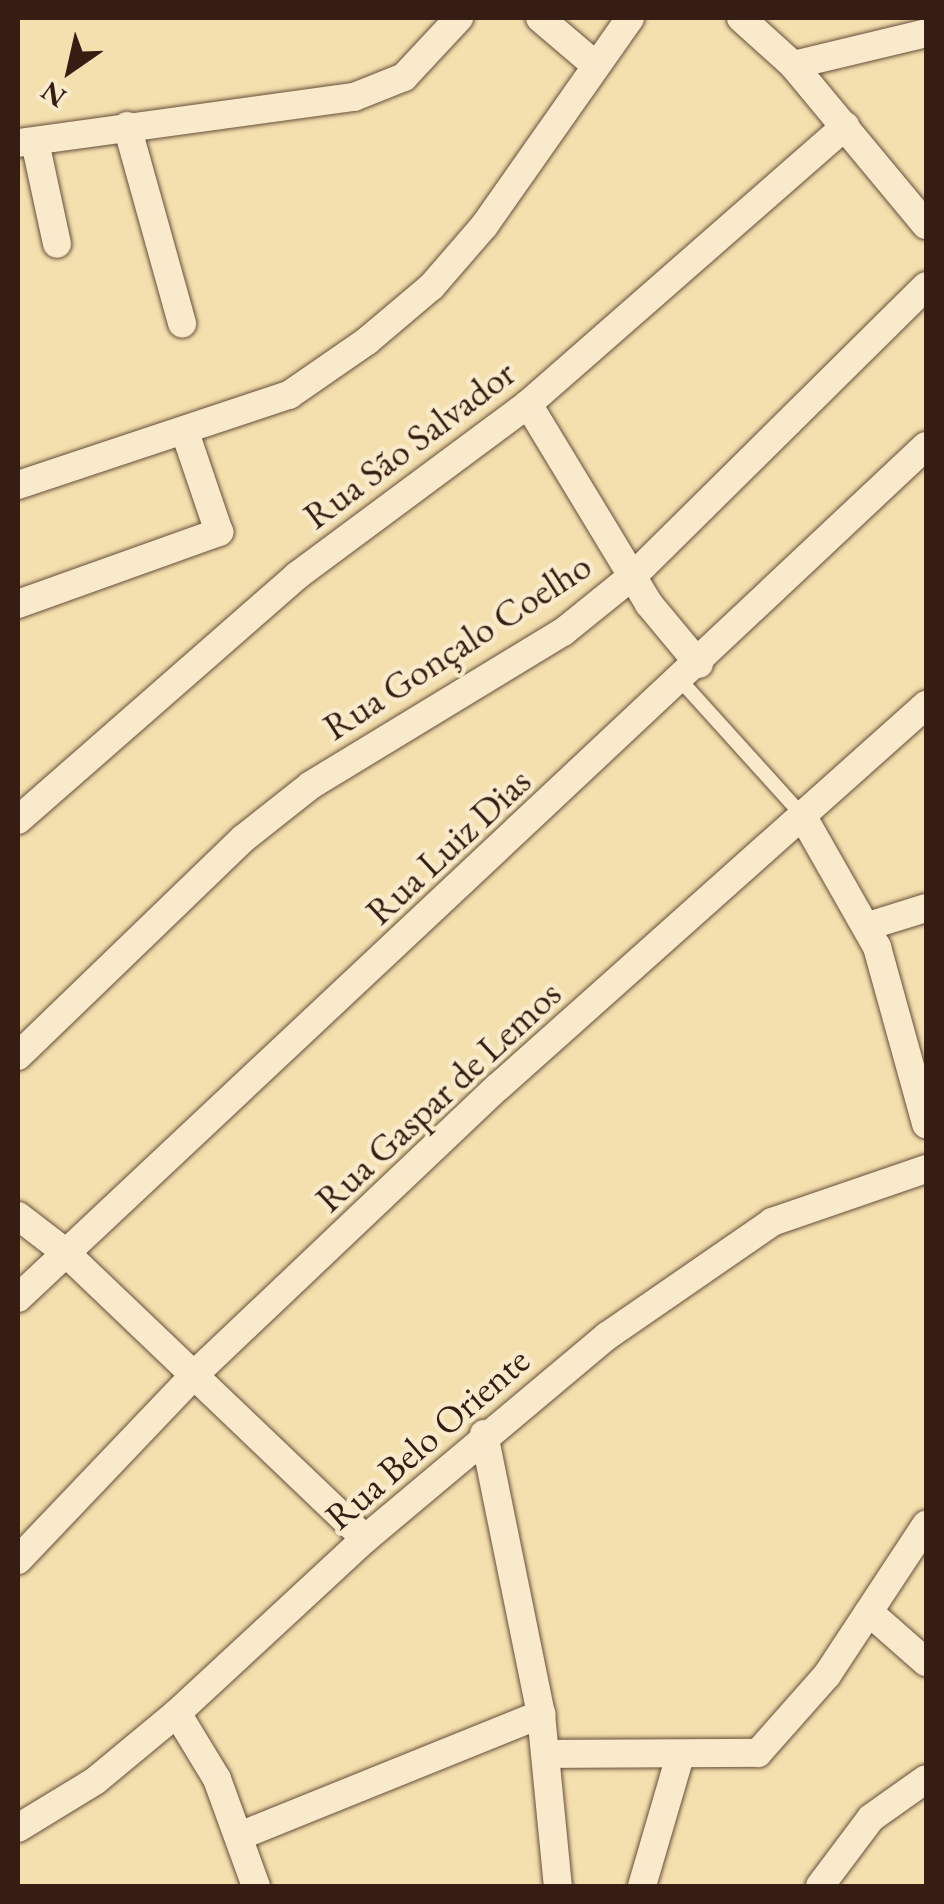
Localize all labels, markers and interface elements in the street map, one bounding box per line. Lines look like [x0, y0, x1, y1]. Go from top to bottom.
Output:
north arrow [20, 20, 120, 120]
text: N [34, 74, 73, 116]
street label: Rua São Salvador [294, 350, 524, 538]
street label: Rua Gonçalo Coelho [315, 542, 599, 750]
street label: Rua Luiz Dias [356, 758, 540, 934]
street label: Rua Gaspar de Lemos [306, 971, 570, 1221]
street label: Rua Belo Oriente [316, 1337, 538, 1539]

